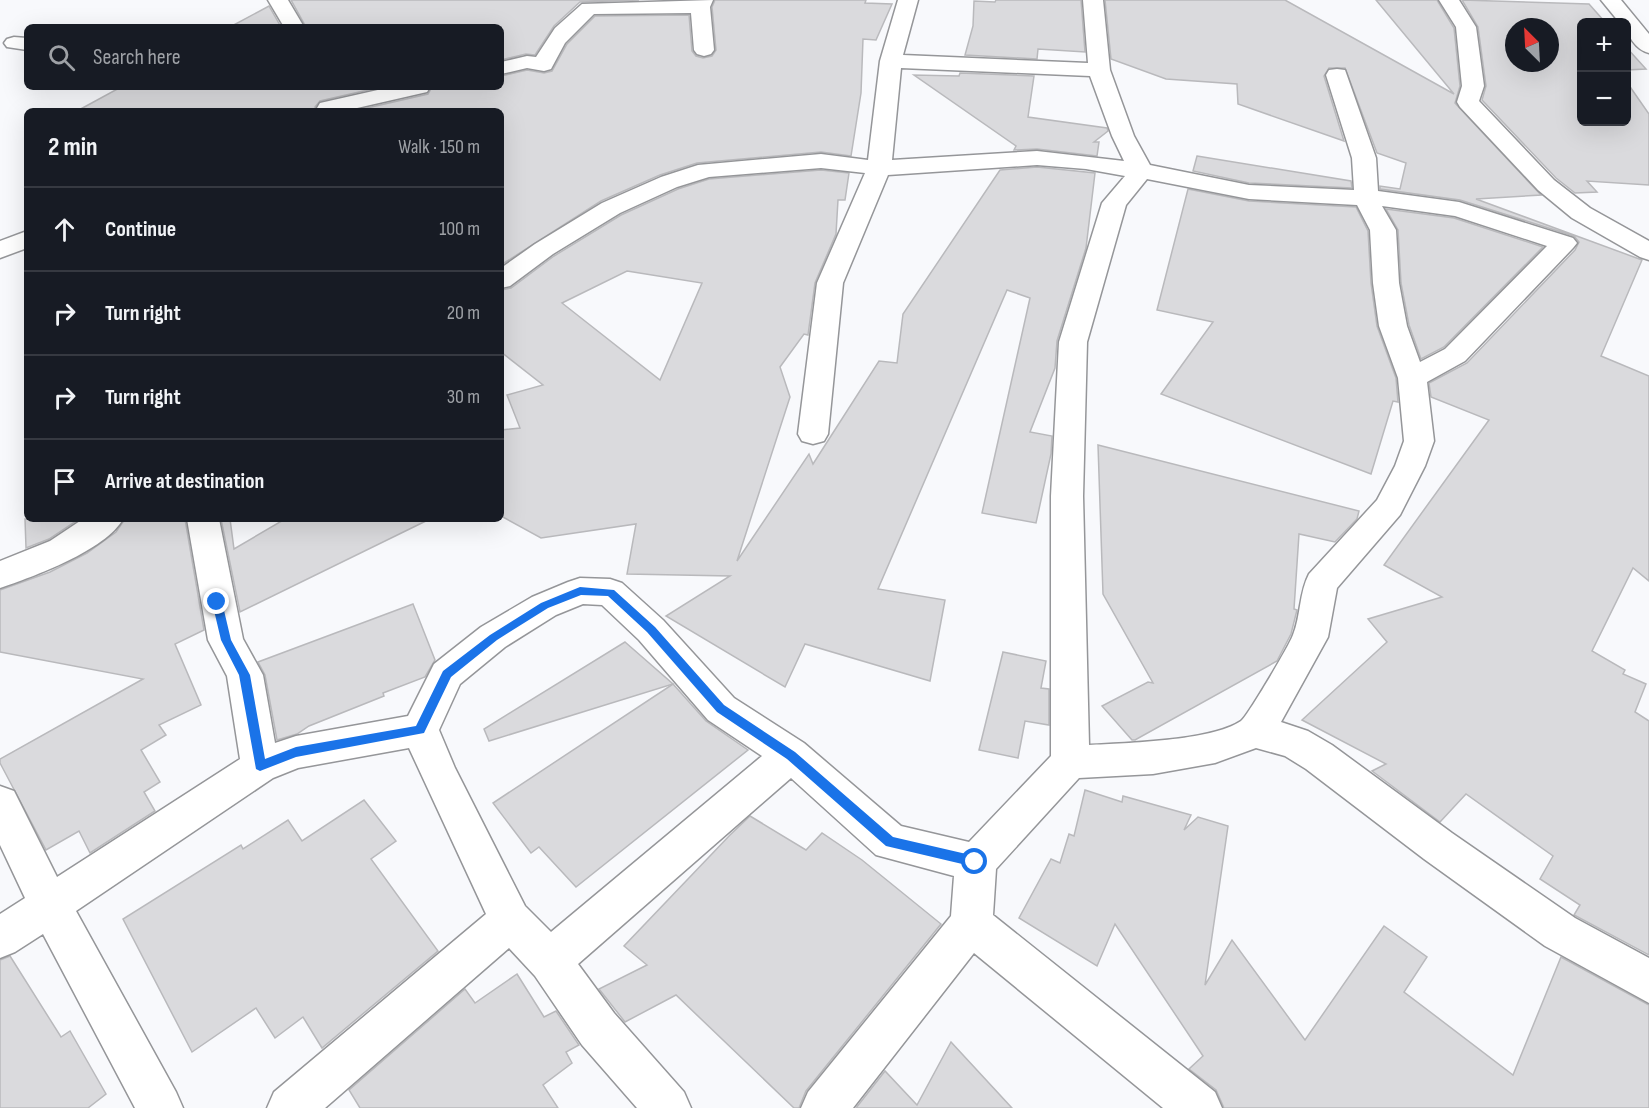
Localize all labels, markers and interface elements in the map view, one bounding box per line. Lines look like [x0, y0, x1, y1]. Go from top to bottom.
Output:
north arrow [1505, 18, 1559, 72]
map controls [1577, 18, 1631, 126]
button: + [1577, 18, 1631, 72]
search box [24, 24, 504, 90]
icon: search [45, 41, 78, 74]
text: Search here [93, 44, 180, 71]
button: − [1577, 72, 1631, 126]
text: 2 min [48, 132, 98, 163]
text: Walk · 150 m [398, 135, 480, 159]
icon: ahead [48, 213, 81, 246]
text: Continue [105, 216, 176, 243]
text: 100 m [439, 217, 480, 241]
icon: right [48, 297, 81, 330]
text: Turn right [105, 300, 181, 327]
text: 20 m [447, 301, 480, 325]
icon: right [48, 381, 81, 414]
text: Turn right [105, 384, 181, 411]
text: 30 m [447, 385, 480, 409]
icon: arrive [48, 465, 81, 498]
text: Arrive at destination [105, 468, 264, 495]
route end [203, 588, 229, 614]
route start [961, 848, 987, 874]

